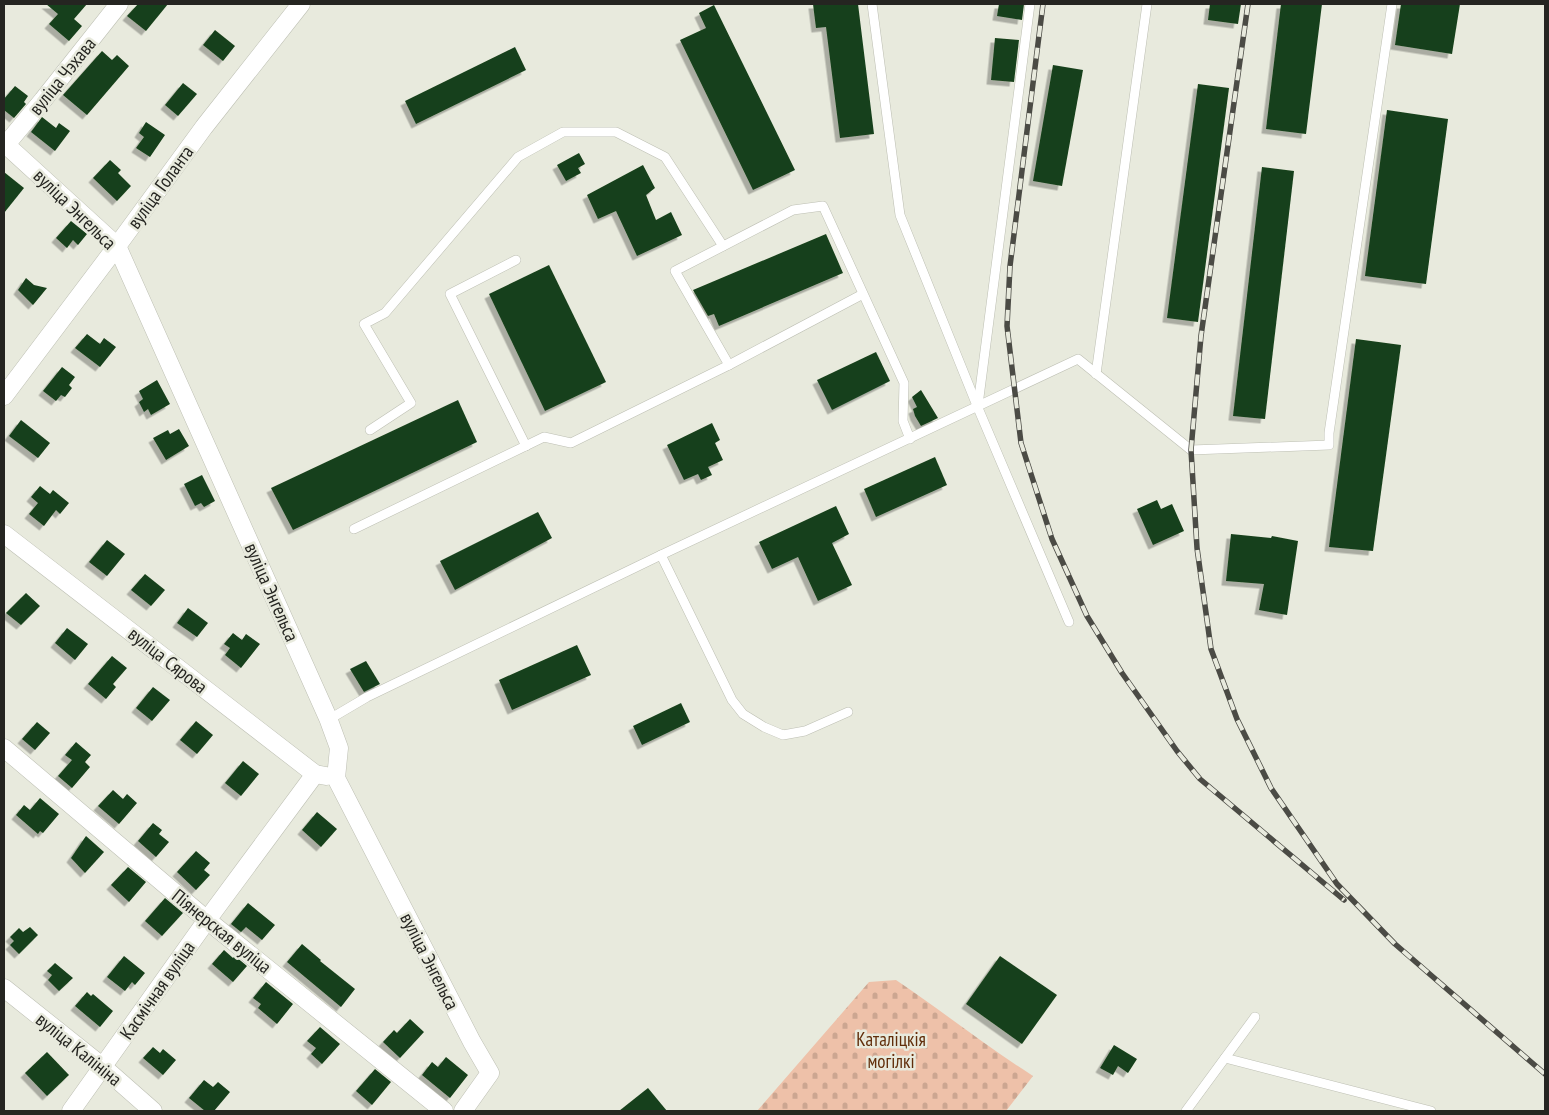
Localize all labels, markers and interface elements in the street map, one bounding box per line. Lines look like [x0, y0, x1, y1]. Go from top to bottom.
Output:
street label: вуліца Чэхава [23, 32, 101, 120]
street label: вуліца Голанта [122, 141, 198, 233]
street label: вуліца Энгельса [29, 164, 121, 254]
street label: вуліца Энгельса [240, 539, 304, 645]
street label: вуліца Сярова [124, 622, 212, 698]
street label: Піянерская вуліца [167, 883, 277, 979]
street label: вуліца Энгельса [395, 909, 465, 1013]
street label: Касмічная вуліца [114, 936, 200, 1044]
street label: вуліца Калініна [31, 1007, 127, 1091]
park label: Каталіцкія могілкі [856, 1027, 926, 1073]

